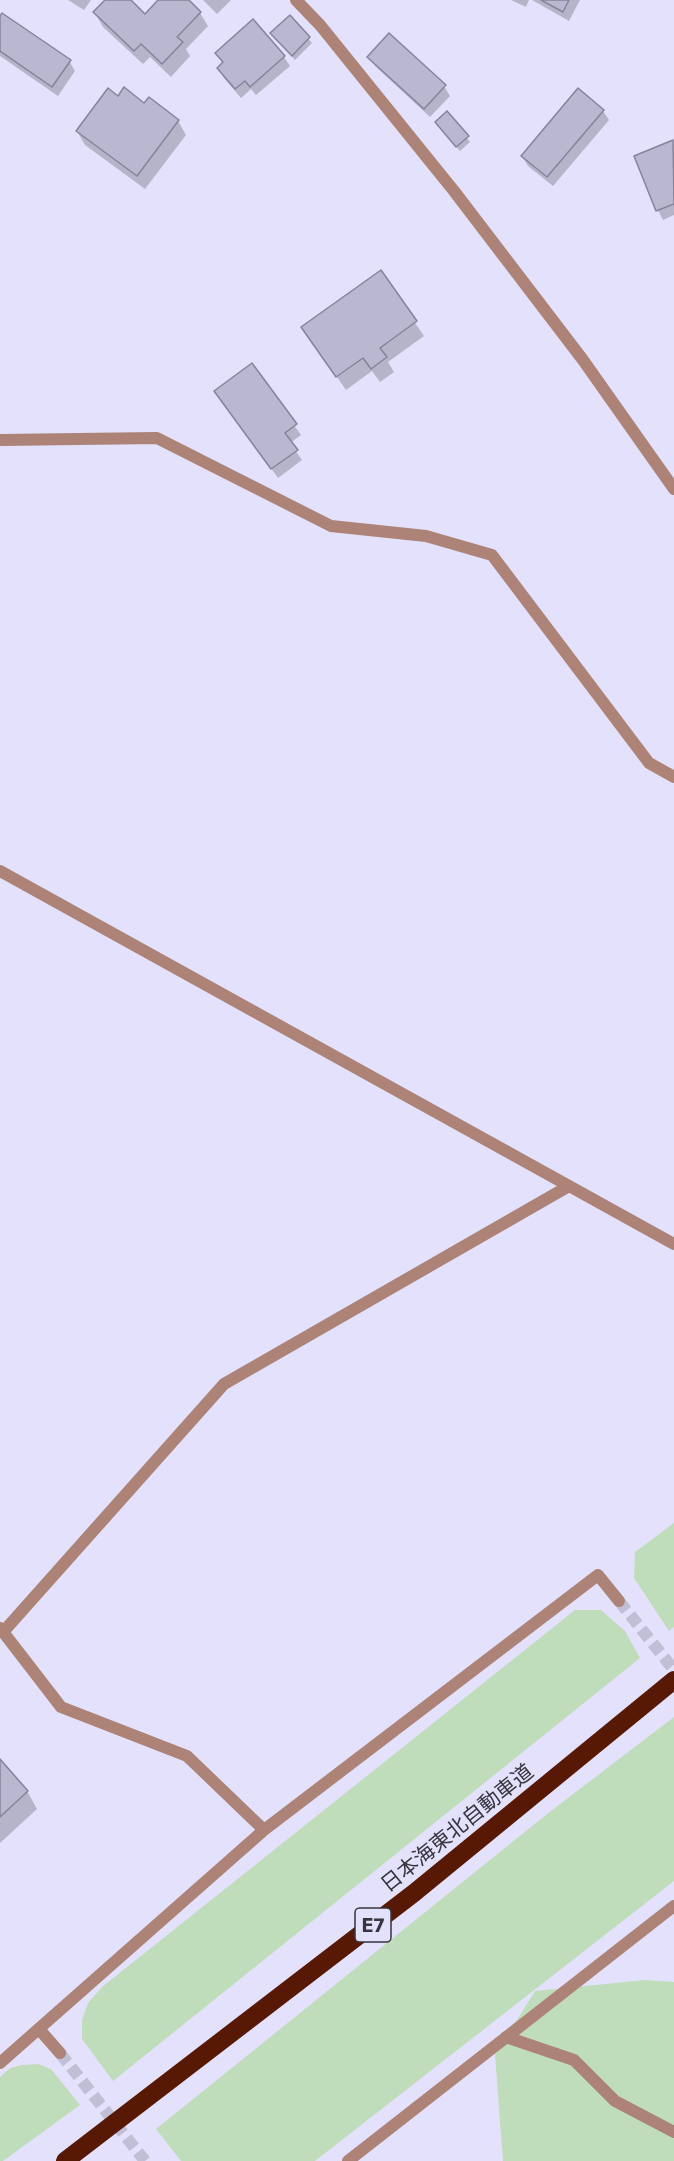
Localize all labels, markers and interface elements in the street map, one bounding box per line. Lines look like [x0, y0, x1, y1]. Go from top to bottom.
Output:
street label: 日本海東北自動車道 [376, 1759, 538, 1897]
road number: E7 [355, 1908, 391, 1942]

